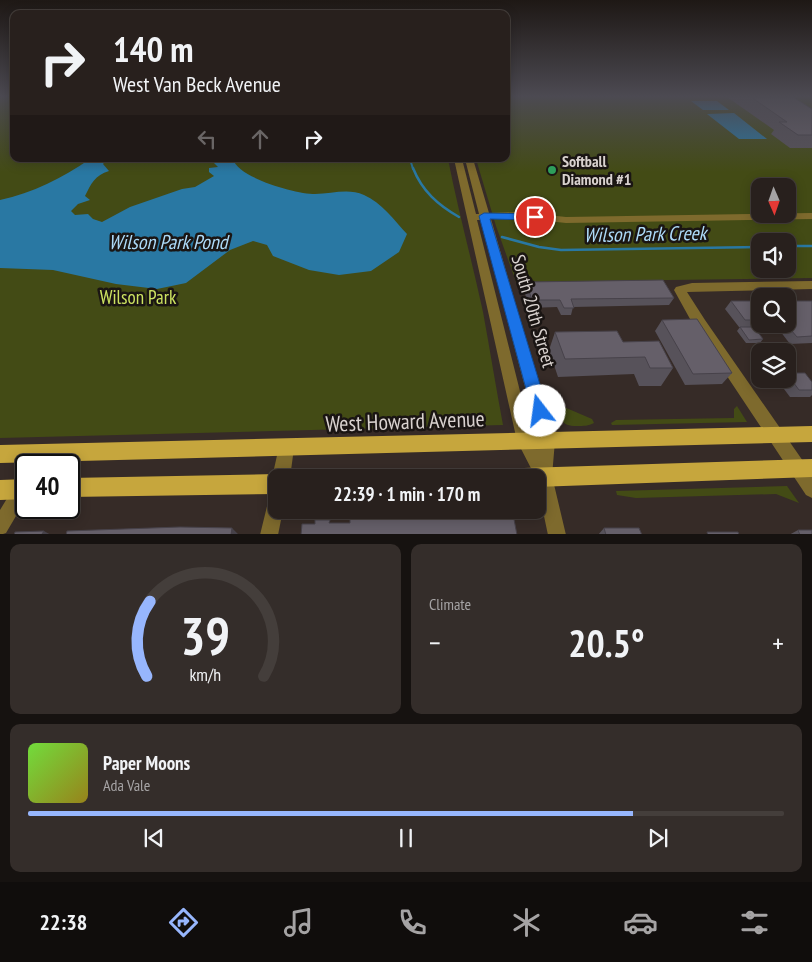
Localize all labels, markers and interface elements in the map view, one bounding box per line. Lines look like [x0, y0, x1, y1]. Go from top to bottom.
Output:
text: 140 m [113, 26, 194, 72]
icon: right [30, 30, 95, 95]
text: West Van Beck Avenue [113, 70, 281, 98]
icon: left [193, 125, 221, 153]
icon: ahead [246, 125, 274, 153]
icon: right [299, 125, 327, 153]
place label: Softball Diamond #1 [562, 151, 631, 189]
marker: Softball Diamond #1 [546, 164, 558, 176]
north arrow [751, 178, 796, 222]
map controls [751, 178, 796, 388]
pin [514, 196, 556, 238]
icon: arrive [521, 203, 549, 231]
water label: Wilson Park Creek [583, 220, 709, 248]
water label: Wilson Park Pond [109, 229, 230, 255]
button: sound [751, 233, 796, 278]
street label: South 20th Street [506, 252, 562, 371]
park label: Wilson Park [100, 285, 177, 309]
button: search [751, 288, 796, 333]
button: layers [751, 343, 796, 388]
position arrow [513, 384, 565, 436]
street label: West Howard Avenue [325, 404, 485, 438]
speed limit sign: 40 [15, 454, 80, 519]
text: 22:39 · 1 min · 170 m [334, 482, 480, 506]
text: Climate [429, 594, 471, 614]
text: 39 [181, 602, 230, 669]
text: 20.5° [568, 618, 645, 667]
text: − [429, 624, 441, 661]
text: + [772, 624, 784, 661]
text: km/h [190, 663, 221, 686]
text: Paper Moons [103, 751, 190, 775]
text: Ada Vale [103, 775, 150, 795]
icon: previous [140, 824, 168, 852]
icon: pause [392, 824, 420, 852]
icon: next [644, 824, 672, 852]
icon: directions [166, 905, 201, 940]
icon: music [281, 905, 316, 940]
icon: phone [395, 905, 430, 940]
icon: climate [509, 905, 544, 940]
icon: car [623, 905, 658, 940]
icon: filters [737, 905, 772, 940]
text: 22:38 [40, 908, 87, 936]

